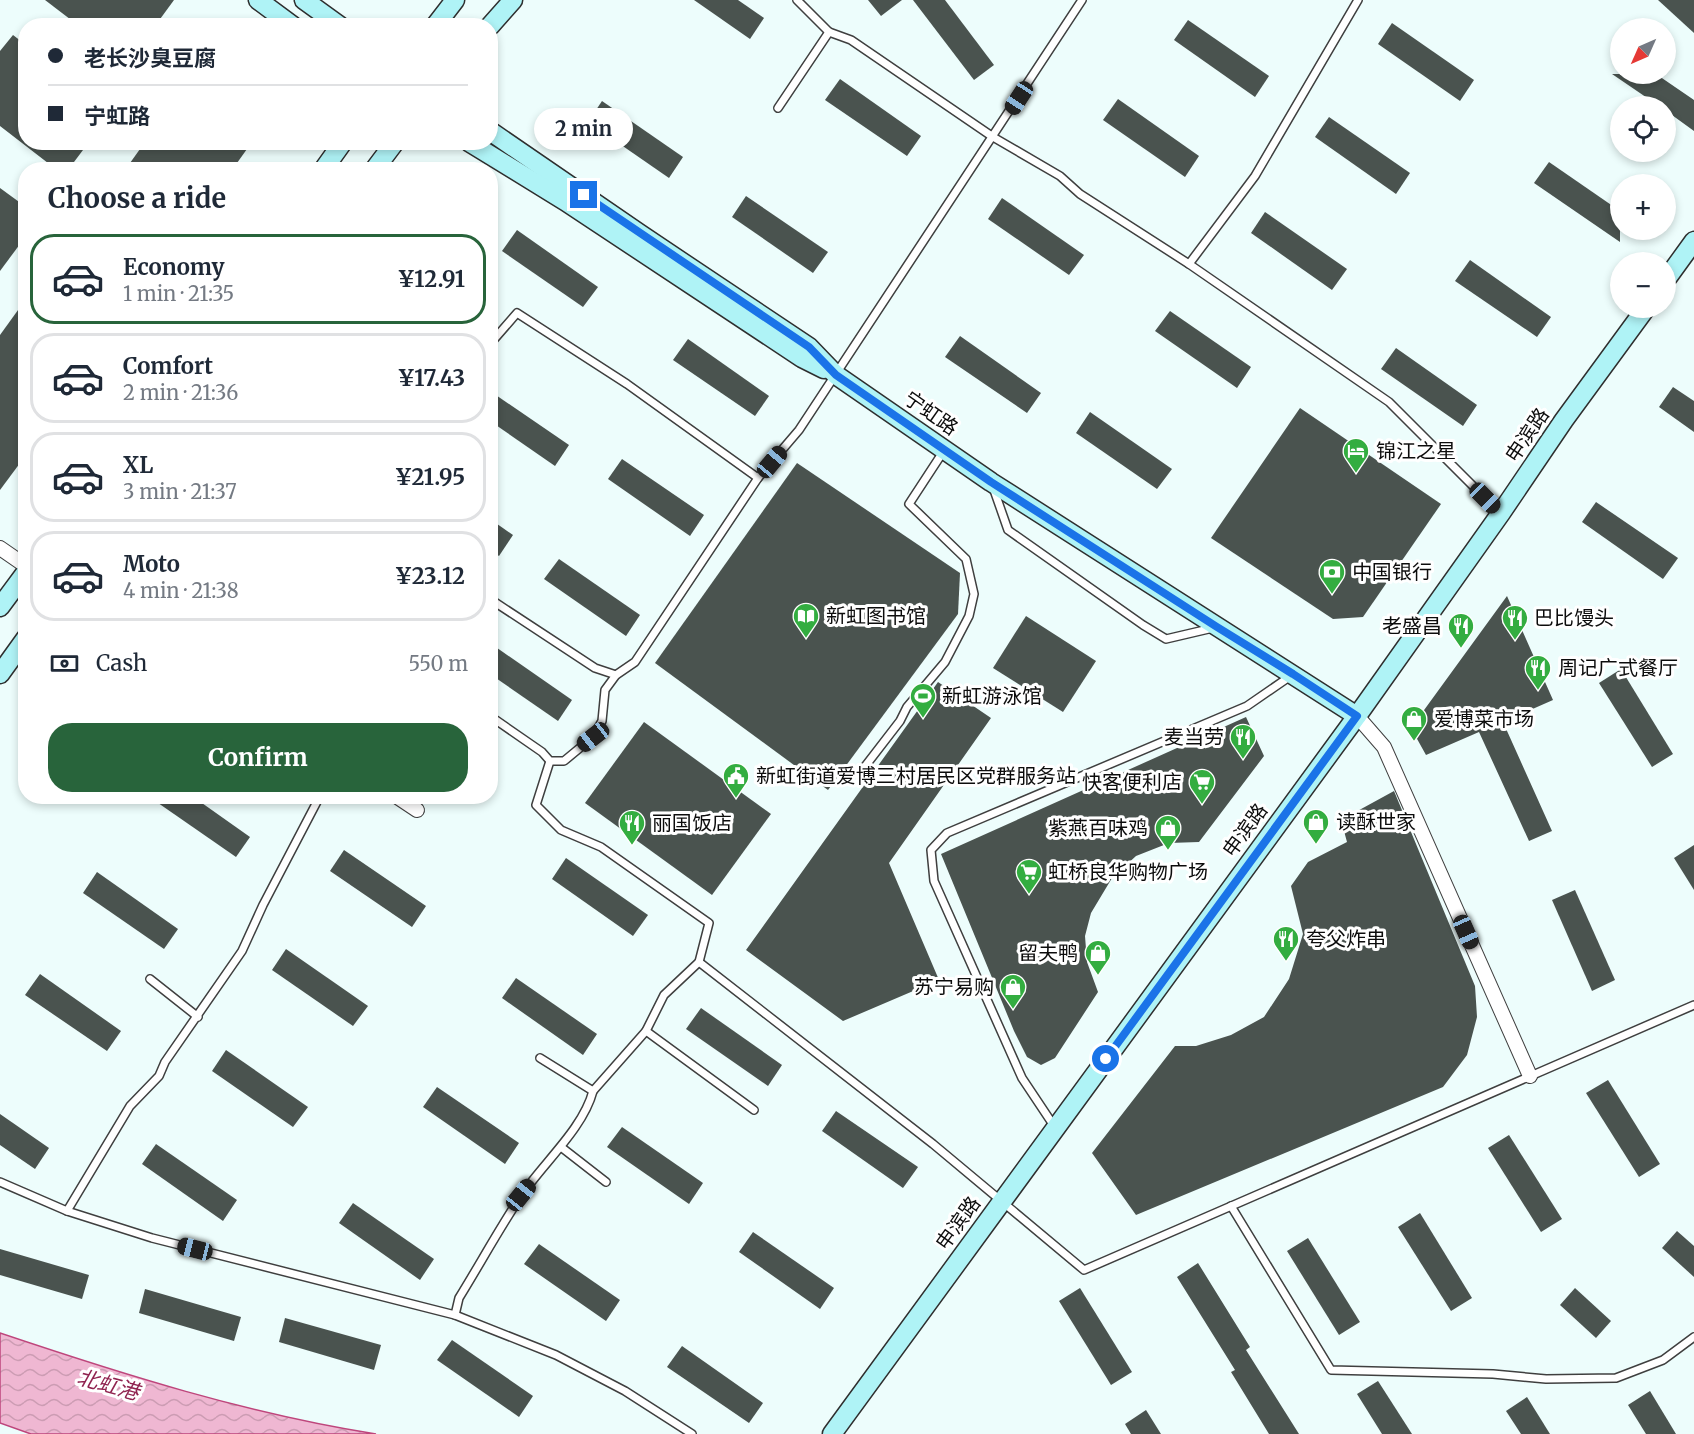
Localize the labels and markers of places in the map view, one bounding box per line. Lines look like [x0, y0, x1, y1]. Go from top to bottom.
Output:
hotel icon: 锦江之星 [1341, 436, 1371, 474]
place label: 锦江之星 [1376, 438, 1456, 463]
bank icon: 中国银行 [1317, 557, 1347, 595]
place label: 中国银行 [1352, 559, 1432, 584]
library icon: 新虹图书馆 [791, 601, 821, 639]
place label: 新虹图书馆 [826, 603, 926, 628]
restaurant icon: 巴比馒头 [1500, 603, 1530, 641]
place label: 巴比馒头 [1534, 605, 1614, 630]
restaurant icon: 老盛昌 [1446, 611, 1476, 649]
place label: 老盛昌 [1382, 613, 1442, 638]
restaurant icon: 周记广式餐厅 [1523, 653, 1553, 691]
place label: 周记广式餐厅 [1558, 655, 1678, 680]
sports icon: 新虹游泳馆 [908, 681, 938, 719]
place label: 新虹游泳馆 [942, 683, 1042, 708]
shop icon: 爱博菜市场 [1399, 704, 1429, 742]
place label: 爱博菜市场 [1434, 706, 1534, 731]
restaurant icon: 麦当劳 [1228, 722, 1258, 760]
place label: 麦当劳 [1164, 724, 1224, 749]
public building icon: 新虹街道爱博三村居民区党群服务站 [721, 761, 751, 799]
place label: 新虹街道爱博三村居民区党群服务站 [756, 763, 1076, 788]
supermarket icon: 快客便利店 [1187, 767, 1217, 805]
place label: 快客便利店 [1082, 769, 1182, 794]
shop icon: 读酥世家 [1301, 807, 1331, 845]
restaurant icon: 丽国饭店 [617, 808, 647, 846]
place label: 读酥世家 [1336, 809, 1416, 834]
place label: 丽国饭店 [652, 810, 732, 835]
shop icon: 紫燕百味鸡 [1153, 813, 1183, 851]
place label: 紫燕百味鸡 [1048, 815, 1148, 840]
supermarket icon: 虹桥良华购物广场 [1014, 857, 1044, 895]
place label: 虹桥良华购物广场 [1048, 859, 1208, 884]
restaurant icon: 夸父炸串 [1271, 924, 1301, 962]
place label: 夸父炸串 [1306, 926, 1386, 951]
shop icon: 留夫鸭 [1083, 938, 1113, 976]
place label: 留夫鸭 [1018, 940, 1078, 965]
shop icon: 苏宁易购 [998, 972, 1028, 1010]
place label: 苏宁易购 [914, 974, 994, 999]

